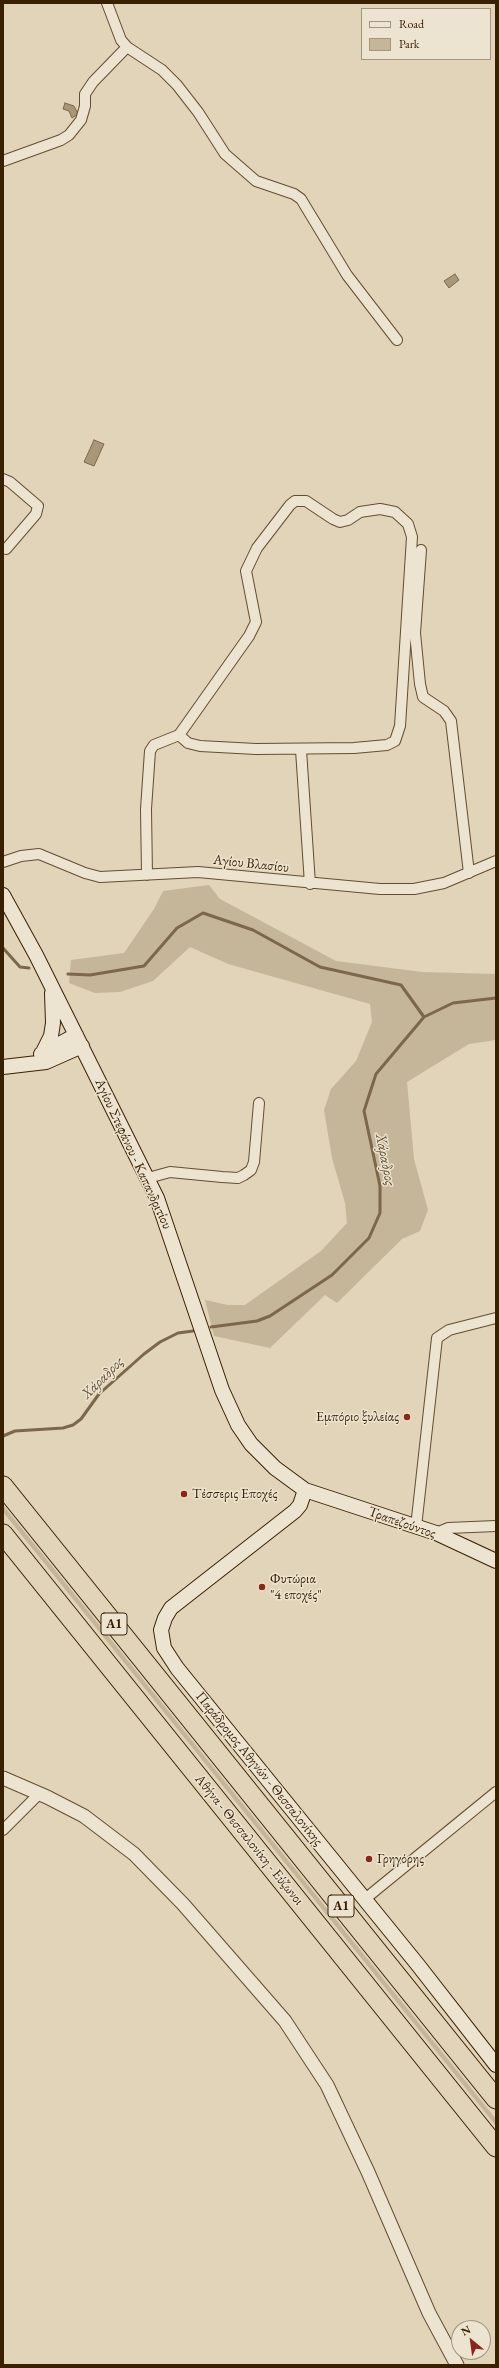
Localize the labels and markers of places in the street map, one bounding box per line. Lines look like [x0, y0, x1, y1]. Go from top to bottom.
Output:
place label: Εμπόριο ξυλείας [316, 1409, 399, 1425]
marker: Εμπόριο ξυλείας [402, 1412, 412, 1422]
place label: Τέσσερις Εποχές [192, 1486, 277, 1502]
marker: Τέσσερις Εποχές [179, 1489, 189, 1499]
place label: Φυτώρια "4 εποχές" [270, 1571, 322, 1604]
marker: Φυτώρια "4 εποχές" [257, 1582, 267, 1592]
place label: Γρηγόρης [377, 1851, 424, 1867]
marker: Γρηγόρης [364, 1854, 374, 1864]

